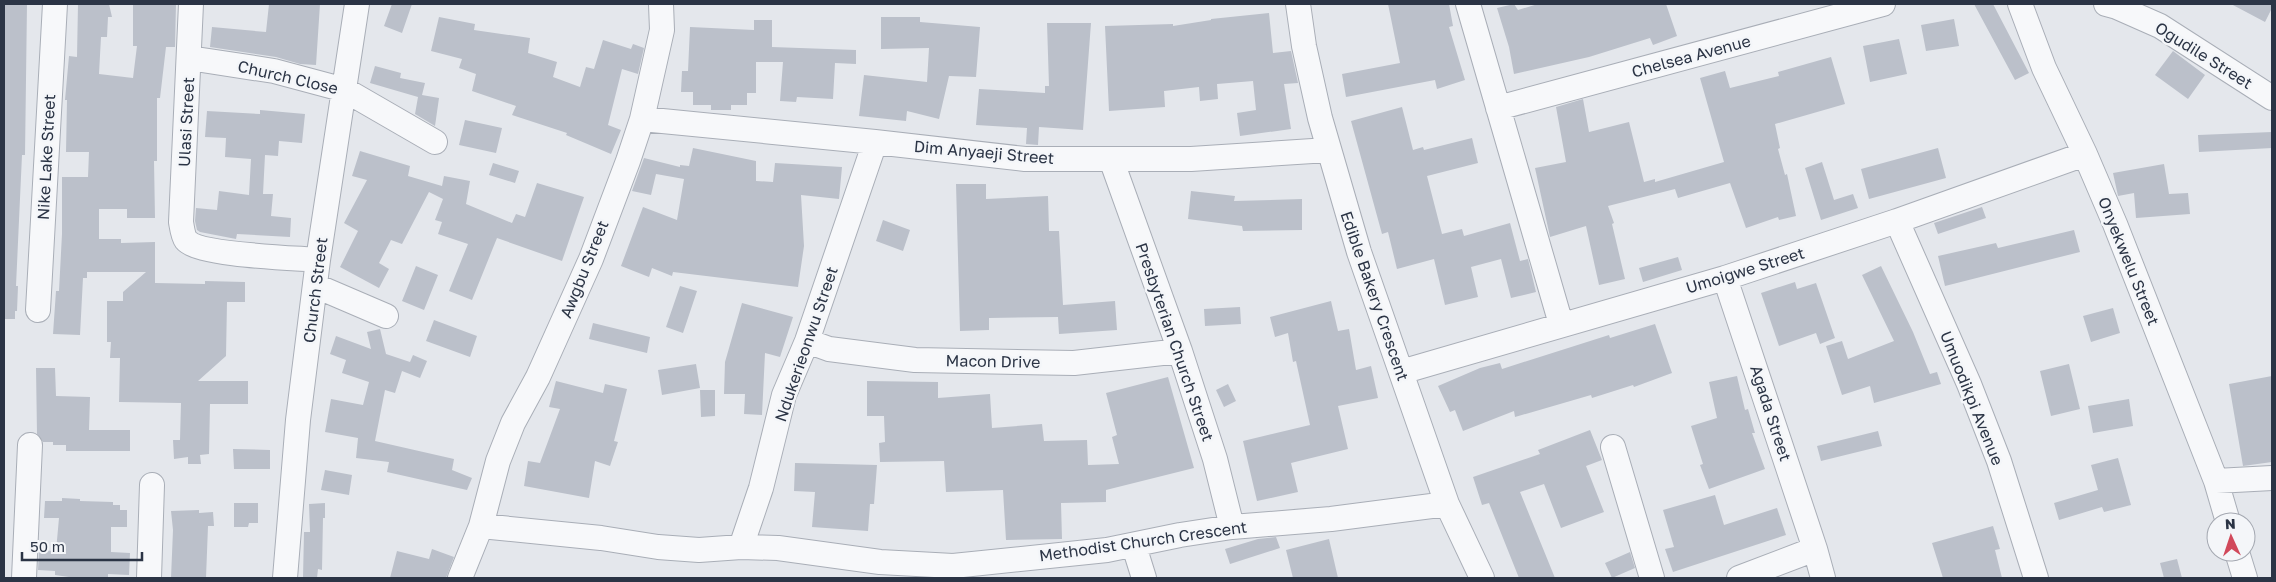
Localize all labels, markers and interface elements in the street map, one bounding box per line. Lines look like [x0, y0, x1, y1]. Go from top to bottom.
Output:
street label: Ogudile Street [2152, 17, 2256, 93]
street label: Chelsea Avenue [1629, 31, 1753, 81]
street label: Church Close [236, 56, 340, 98]
street label: Ulasi Street [174, 77, 198, 167]
street label: Nike Lake Street [33, 93, 59, 221]
street label: Dim Anyaeji Street [913, 136, 1055, 168]
street label: Onyekwelu Street [2094, 194, 2164, 328]
street label: Edible Bakery Crescent [1337, 209, 1413, 383]
street label: Awgbu Street [555, 217, 613, 321]
street label: Church Street [299, 236, 331, 344]
street label: Presbyterian Church Street [1132, 240, 1218, 444]
street label: Umoigwe Street [1683, 242, 1807, 298]
street label: Ndukerieonwu Street [770, 264, 842, 424]
street label: Umuodikpi Avenue [1936, 328, 2008, 468]
street label: Macon Drive [946, 350, 1040, 372]
street label: Agada Street [1746, 363, 1796, 463]
north arrow [2206, 512, 2256, 562]
text: N [2225, 515, 2236, 532]
street label: Methodist Church Crescent [1038, 517, 1248, 565]
scale bar [22, 530, 142, 562]
text: 50 m [30, 537, 65, 555]

